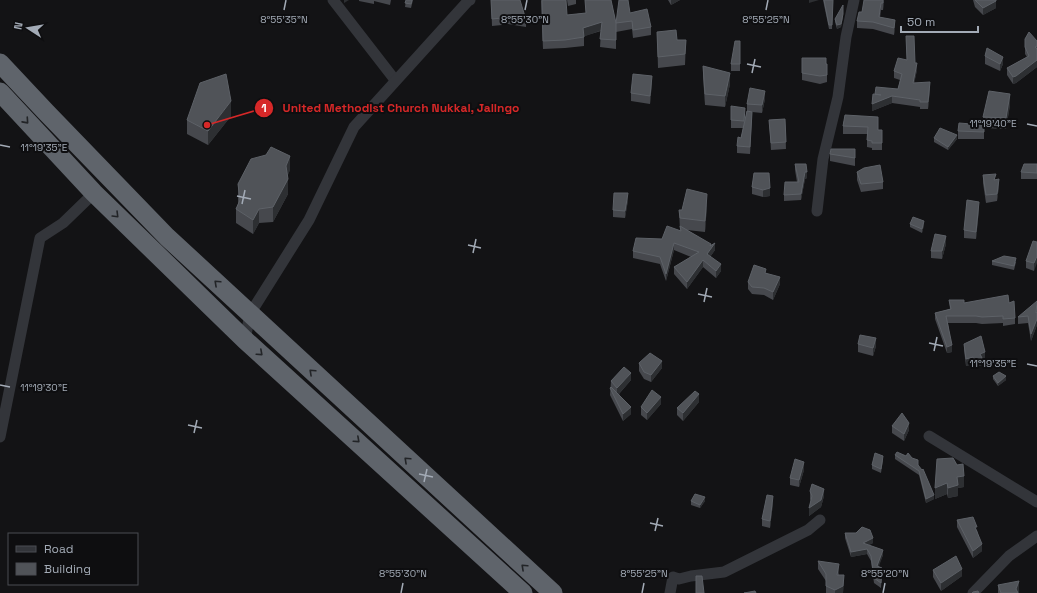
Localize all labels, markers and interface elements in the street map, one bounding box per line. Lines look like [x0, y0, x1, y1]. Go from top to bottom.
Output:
north arrow [8, 8, 48, 48]
scale bar [901, 8, 978, 34]
text: 8°55'35"N [260, 13, 308, 26]
text: 8°55'30"N [501, 13, 549, 26]
text: 8°55'25"N [742, 13, 790, 26]
text: 50 m [907, 14, 935, 30]
text: N [11, 21, 26, 31]
callout: United Methodist Church Nukkai, Jalingo [254, 96, 527, 120]
text: 1 [261, 100, 267, 116]
text: United Methodist Church Nukkai, Jalingo [283, 100, 519, 116]
one-way arrow [22, 116, 29, 123]
text: 11°19'40"E [969, 117, 1017, 130]
text: 11°19'35"E [21, 141, 68, 154]
one-way arrow [111, 210, 119, 218]
one-way arrow [214, 280, 222, 288]
one-way arrow [255, 349, 263, 356]
text: 11°19'35"E [970, 357, 1017, 370]
one-way arrow [309, 369, 317, 377]
text: 11°19'30"E [20, 381, 68, 394]
one-way arrow [352, 436, 359, 443]
one-way arrow [405, 457, 412, 464]
legend [8, 533, 138, 585]
text: Road [44, 541, 73, 557]
text: Building [44, 561, 91, 577]
one-way arrow [521, 564, 529, 571]
text: 8°55'30"N [379, 567, 427, 580]
text: 8°55'25"N [620, 567, 668, 580]
text: 8°55'20"N [861, 567, 909, 580]

